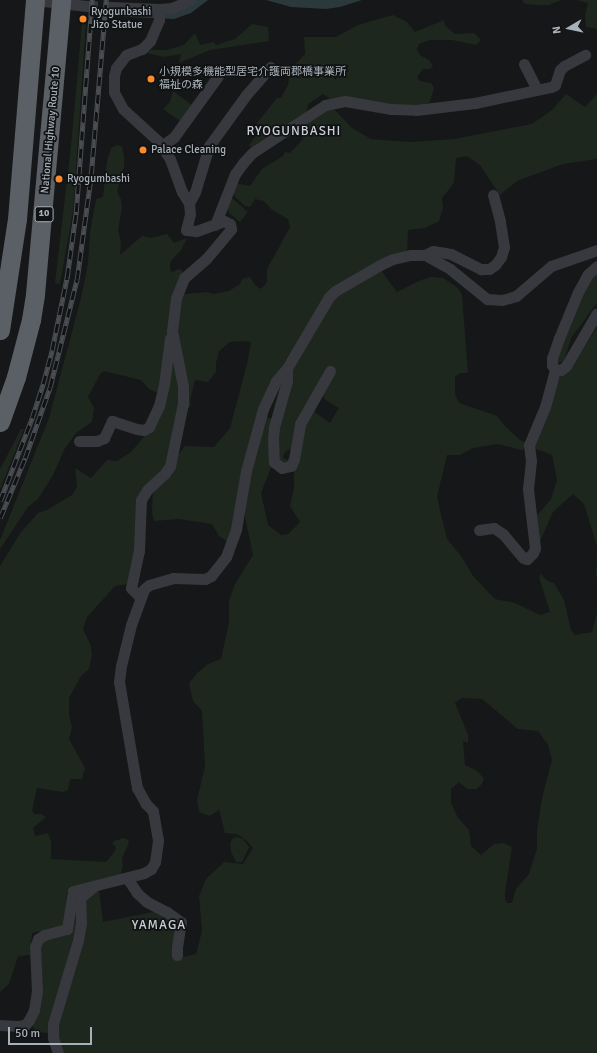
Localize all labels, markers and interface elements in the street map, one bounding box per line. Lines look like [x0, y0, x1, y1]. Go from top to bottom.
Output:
place label: Ryogunbashi Jizo Statue [91, 6, 151, 32]
north arrow [549, 8, 589, 48]
marker: Ryogunbashi Jizo Statue [78, 14, 88, 24]
text: N [550, 25, 564, 35]
street label: National Highway Route 10 [39, 66, 63, 194]
place label: 小規模多機能型居宅介護両郡橋事業所 福祉の森 [159, 66, 346, 92]
marker: 小規模多機能型居宅介護両郡橋事業所 福祉の森 [146, 74, 156, 84]
district label: RYOGUNBASHI [247, 123, 341, 139]
place label: Palace Cleaning [151, 143, 226, 157]
marker: Palace Cleaning [138, 145, 148, 155]
place label: Ryogumbashi [67, 172, 130, 186]
marker: Ryogumbashi [54, 174, 64, 184]
road number: 10 [34, 206, 54, 222]
district label: YAMAGA [132, 917, 186, 933]
scale bar [10, 1019, 94, 1045]
text: 50 m [15, 1026, 40, 1041]

